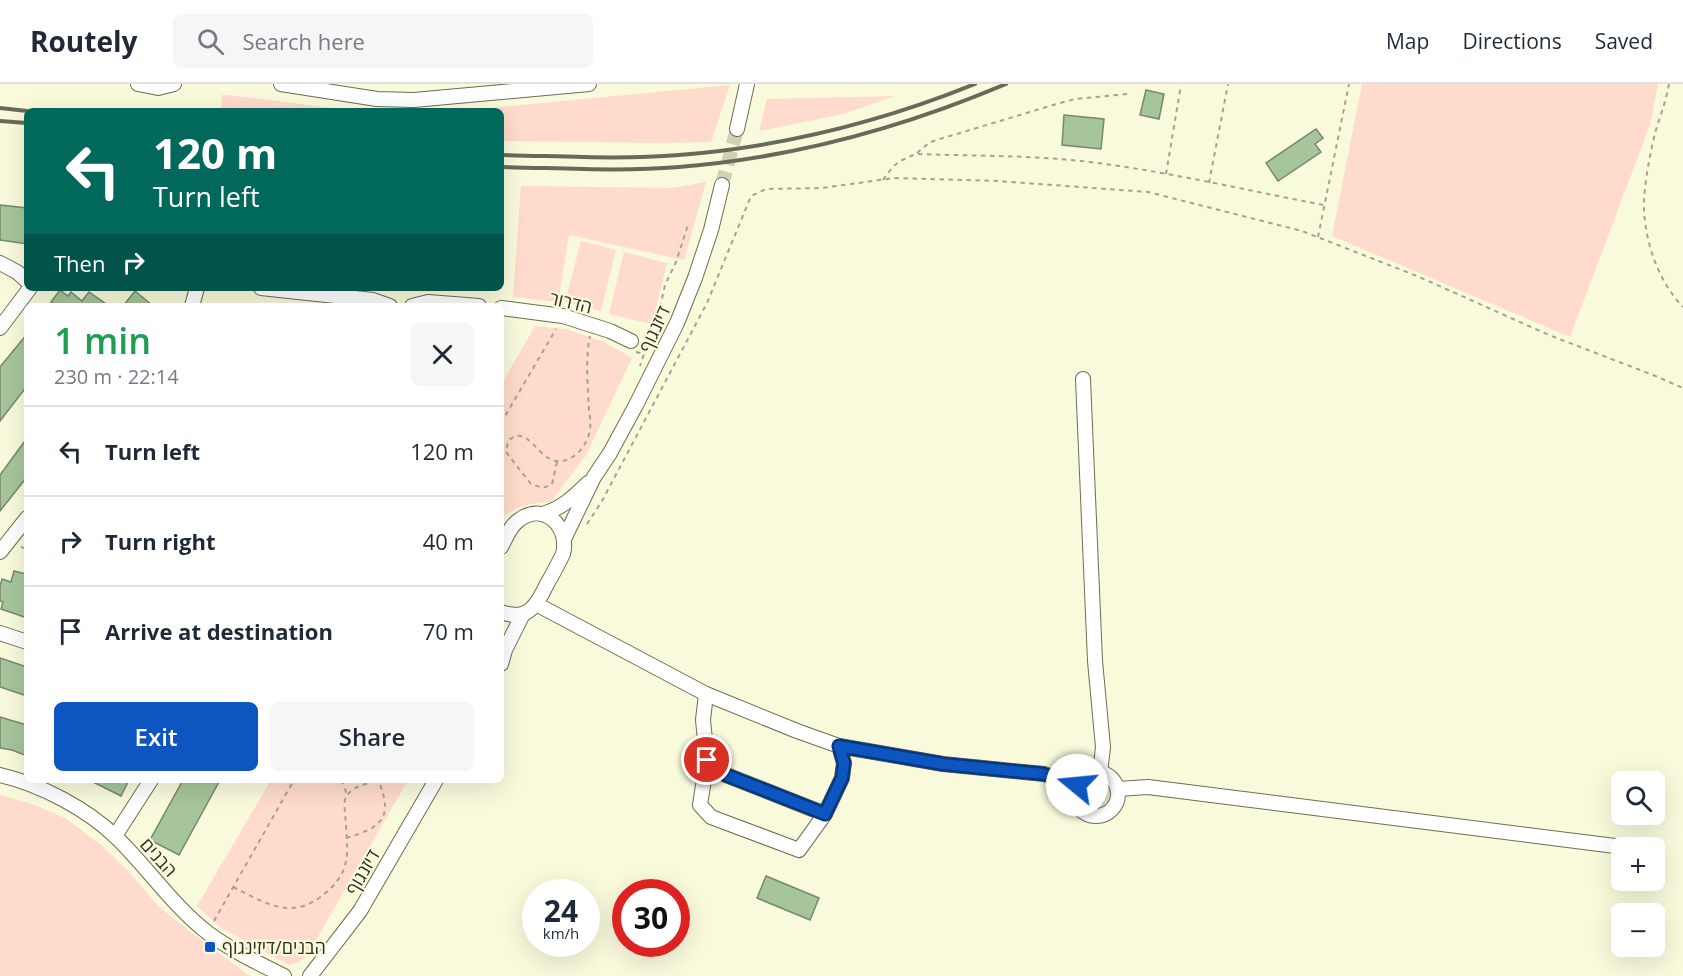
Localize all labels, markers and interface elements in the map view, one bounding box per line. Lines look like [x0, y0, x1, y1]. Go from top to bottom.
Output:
search box [173, 14, 593, 68]
text: Routely [30, 22, 137, 60]
icon: search [194, 25, 227, 58]
text: Search here [242, 26, 365, 56]
text: Map [1386, 27, 1429, 55]
text: Directions [1462, 27, 1562, 55]
text: Saved [1595, 27, 1653, 55]
text: 120 m [153, 124, 277, 181]
icon: left [54, 132, 132, 210]
text: Turn left [153, 178, 260, 215]
icon: right [117, 246, 150, 279]
text: Then [54, 248, 105, 278]
street label: הדרור [547, 285, 595, 319]
street label: דיזנגוף [633, 302, 675, 356]
text: 1 min [54, 316, 151, 365]
button: close [411, 323, 474, 386]
text: 230 m · 22:14 [54, 363, 179, 390]
icon: left [54, 435, 87, 468]
text: Turn left [105, 436, 200, 466]
text: 120 m [410, 436, 474, 466]
icon: right [54, 525, 87, 558]
text: Turn right [105, 526, 216, 556]
text: 40 m [423, 526, 474, 556]
icon: arrive [54, 615, 87, 648]
text: Arrive at destination [105, 616, 333, 646]
text: 70 m [423, 616, 474, 646]
button: Exit [54, 702, 258, 771]
button: Share [270, 702, 474, 771]
pin [681, 734, 732, 785]
icon: arrive [690, 743, 723, 776]
position arrow [1045, 753, 1109, 817]
map controls [1611, 771, 1665, 957]
button: search [1611, 771, 1665, 825]
street label: הבנים [135, 833, 183, 881]
button: + [1611, 837, 1665, 891]
street label: דיזנגוף [339, 845, 385, 899]
speed limit sign: 30 [612, 879, 690, 957]
text: 24 [544, 890, 578, 931]
button: − [1611, 903, 1665, 957]
text: km/h [543, 923, 579, 943]
place label: הבנים/דיזינגוף [222, 935, 326, 959]
marker: הבנים/דיזינגוף [203, 940, 217, 954]

